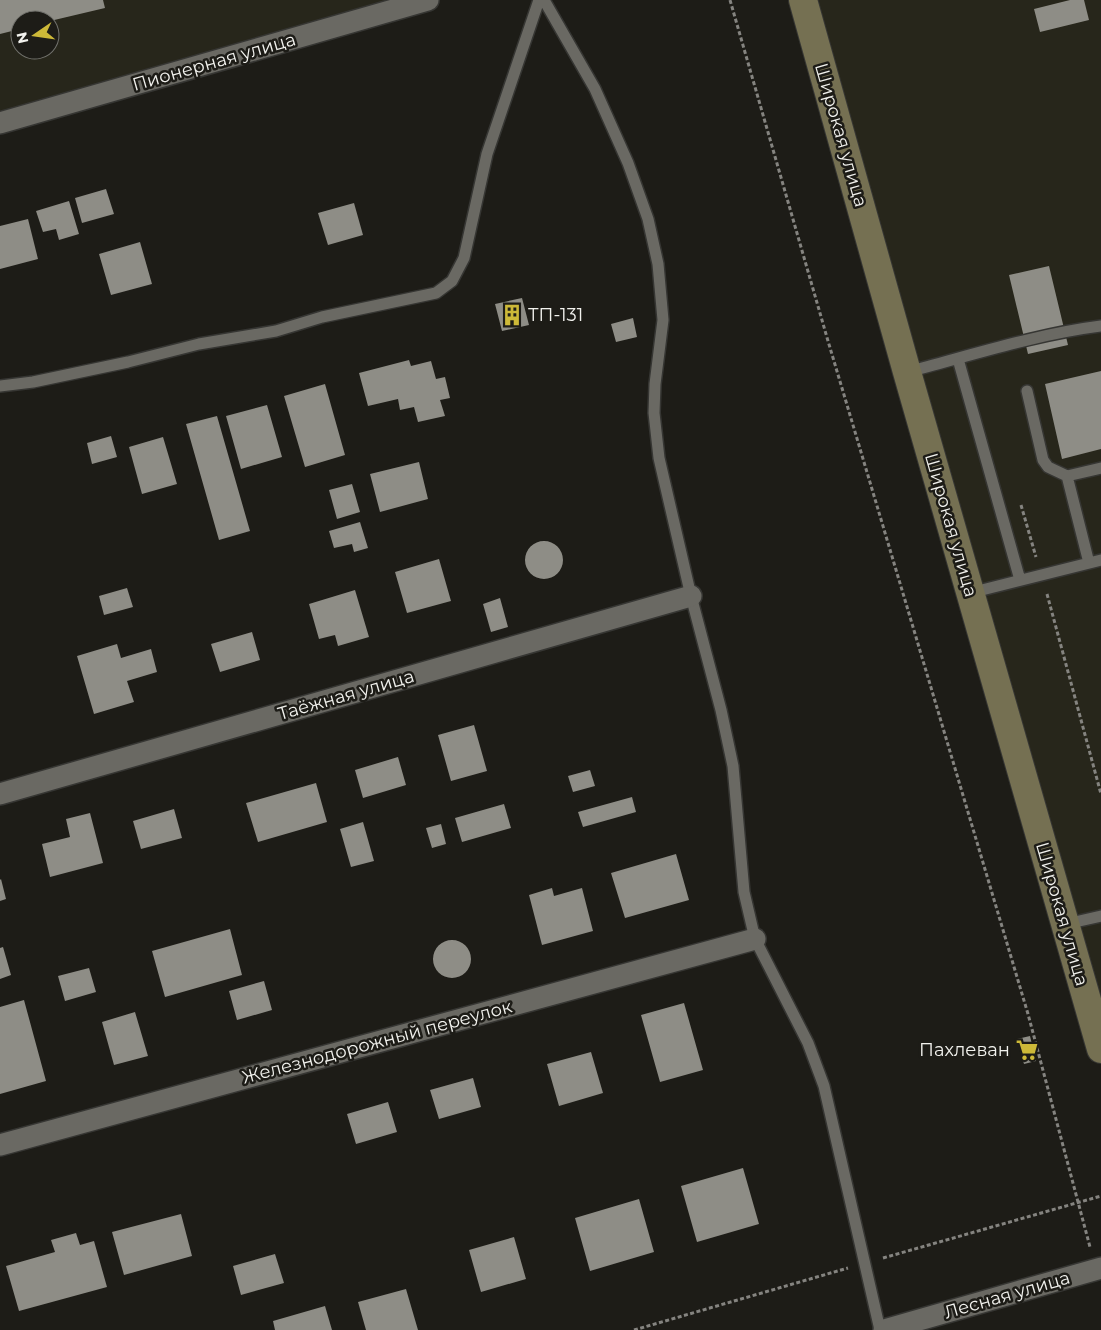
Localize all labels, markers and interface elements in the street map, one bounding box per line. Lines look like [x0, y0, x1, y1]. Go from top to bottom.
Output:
north arrow [10, 10, 60, 60]
street label: Пионерная улица [130, 28, 298, 96]
text: N [12, 30, 32, 45]
street label: Широкая улица [810, 61, 872, 209]
building icon: ТП-131 [499, 302, 525, 328]
place label: ТП-131 [528, 304, 583, 326]
street label: Широкая улица [920, 451, 982, 599]
street label: Таёжная улица [275, 665, 417, 725]
street label: Широкая улица [1031, 840, 1093, 988]
street label: Железнодорожный переулок [240, 995, 515, 1089]
supermarket icon: Пахлеван [1014, 1037, 1040, 1063]
place label: Пахлеван [919, 1039, 1010, 1061]
street label: Лесная улица [942, 1267, 1072, 1323]

